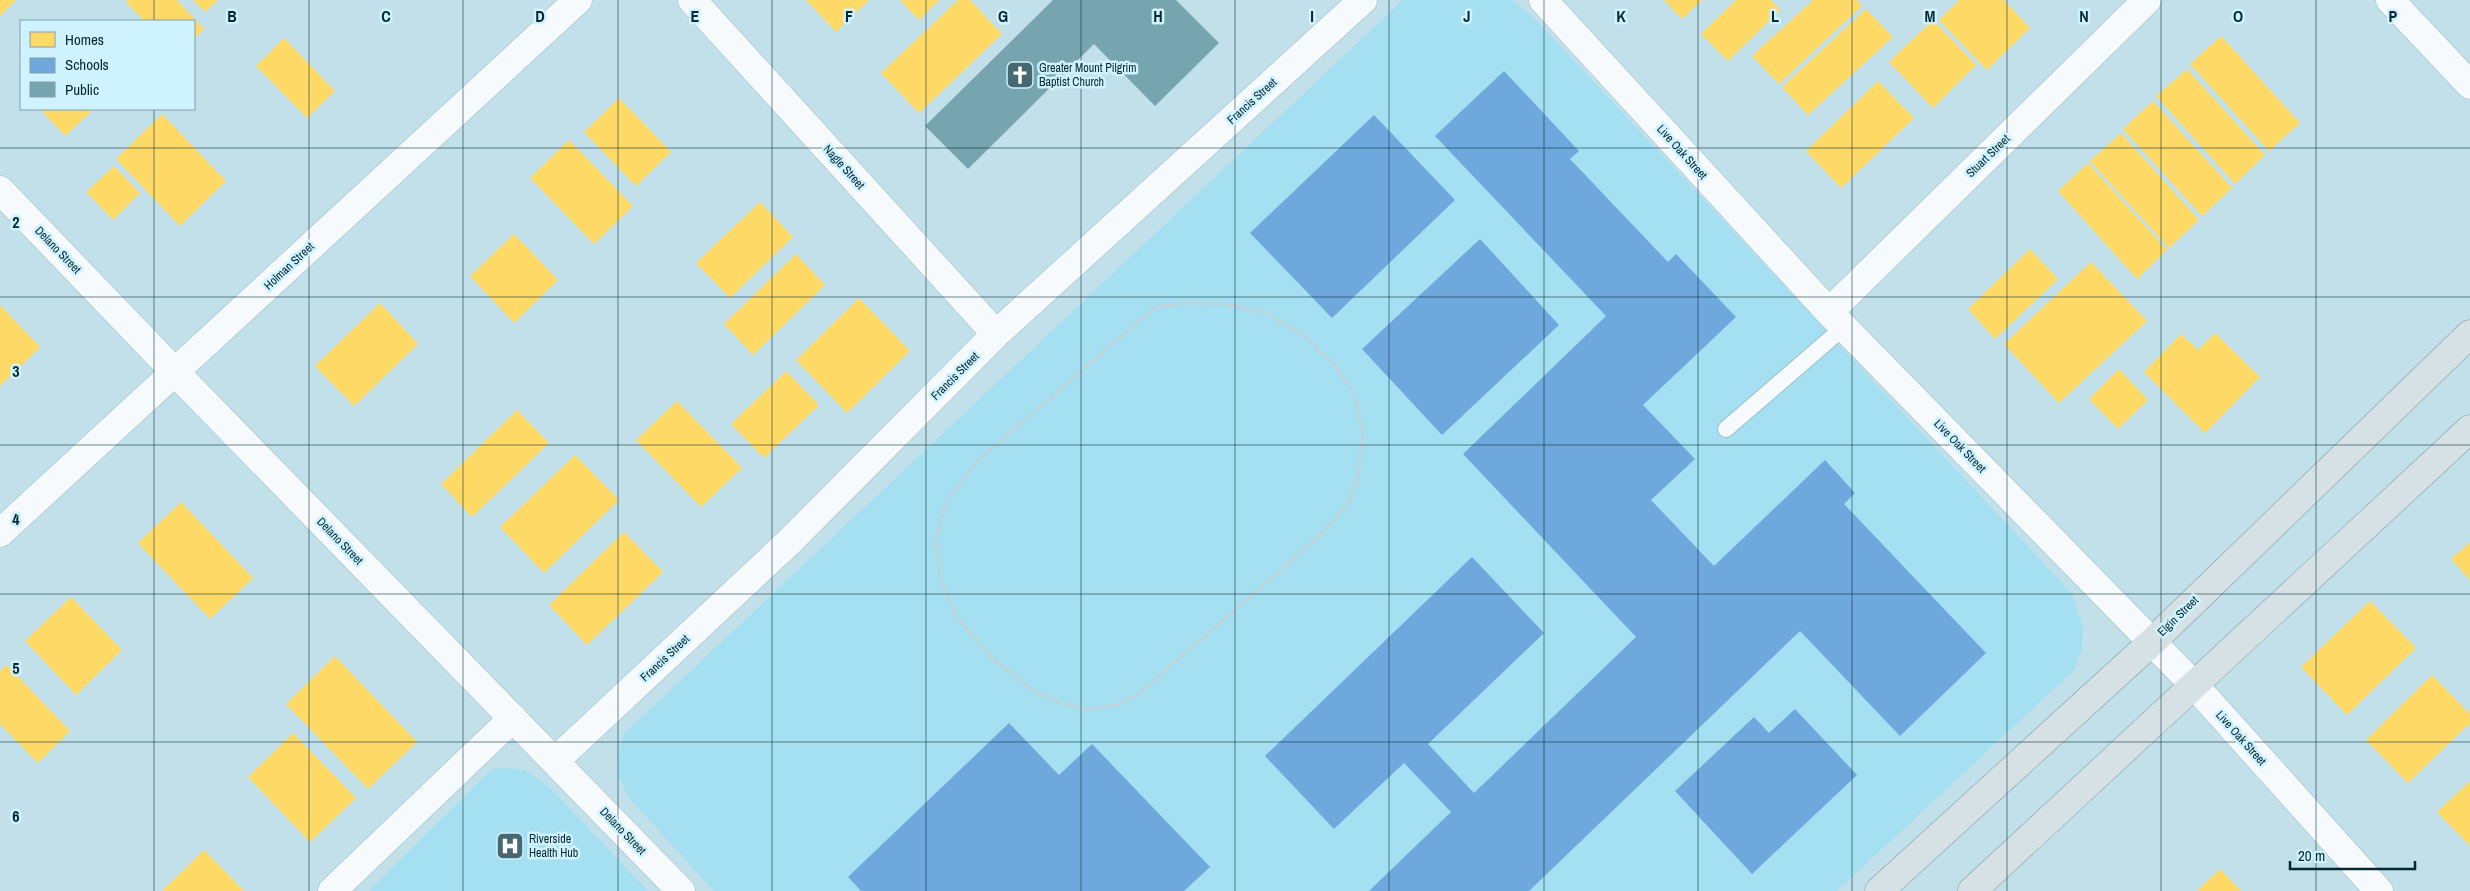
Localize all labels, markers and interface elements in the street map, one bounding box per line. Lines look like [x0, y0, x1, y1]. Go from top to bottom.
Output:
text: B [227, 5, 237, 27]
text: C [381, 5, 391, 27]
text: D [535, 5, 545, 27]
text: E [691, 5, 700, 27]
text: F [845, 5, 853, 27]
text: G [998, 5, 1008, 27]
text: H [1153, 5, 1163, 27]
text: I [1310, 5, 1314, 27]
text: J [1463, 5, 1471, 27]
text: K [1616, 5, 1626, 27]
text: L [1771, 5, 1779, 27]
text: M [1925, 5, 1936, 27]
text: N [2079, 5, 2089, 27]
text: O [2233, 5, 2243, 27]
text: P [2389, 5, 2398, 27]
legend [20, 20, 195, 110]
text: Homes [65, 29, 104, 50]
text: Schools [65, 54, 109, 75]
church icon: Greater Mount Pilgrim Baptist Church [1005, 60, 1035, 90]
place label: Greater Mount Pilgrim Baptist Church [1039, 60, 1136, 90]
street label: Francis Street [1224, 74, 1281, 128]
text: Public [65, 79, 99, 100]
street label: Live Oak Street [1653, 121, 1711, 183]
street label: Stuart Street [1963, 131, 2014, 181]
street label: Nagle Street [820, 141, 868, 193]
text: 2 [12, 211, 20, 233]
street label: Delano Street [31, 223, 85, 277]
street label: Holman Street [261, 239, 318, 293]
street label: Francis Street [927, 348, 983, 404]
text: 3 [12, 360, 20, 382]
street label: Live Oak Street [1930, 416, 1990, 476]
text: 4 [12, 508, 20, 530]
street label: Delano Street [313, 514, 367, 568]
street label: Elgin Street [2154, 592, 2202, 640]
street label: Francis Street [637, 631, 693, 685]
text: 5 [12, 657, 20, 679]
street label: Live Oak Street [2212, 707, 2270, 769]
street label: Delano Street [596, 804, 650, 858]
text: 6 [12, 805, 20, 827]
hospital icon: Riverside Health Hub [495, 831, 525, 861]
place label: Riverside Health Hub [529, 831, 578, 861]
scale bar [2290, 838, 2415, 870]
text: 20 m [2298, 845, 2325, 866]

